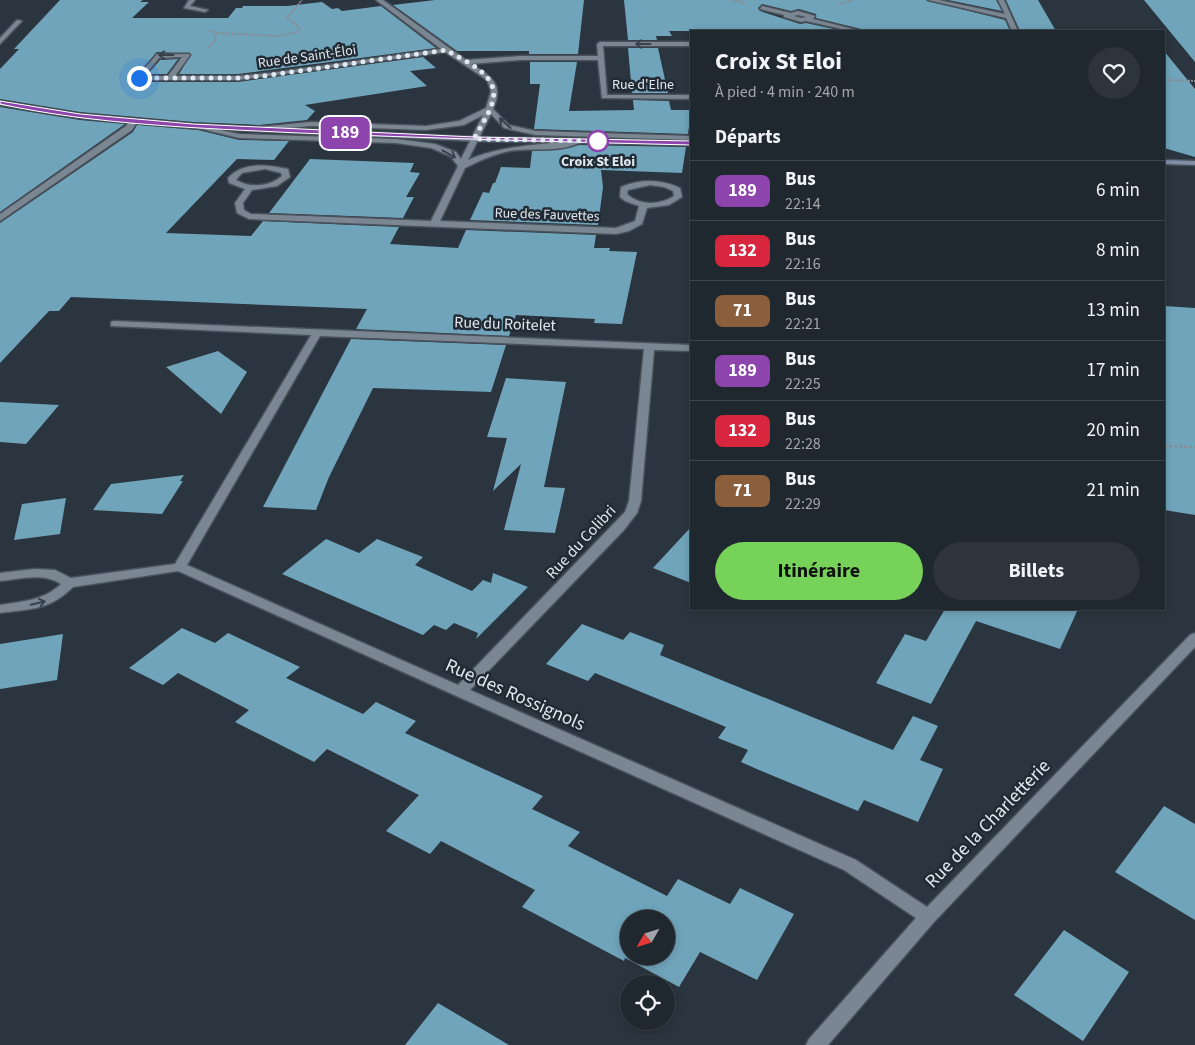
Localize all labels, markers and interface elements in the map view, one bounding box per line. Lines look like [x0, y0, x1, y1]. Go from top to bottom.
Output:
one-way arrow [635, 39, 651, 49]
street label: Rue de Saint-Éloi [256, 40, 358, 74]
text: Croix St Eloi [715, 44, 842, 79]
button: heart [1088, 47, 1140, 99]
one-way arrow [158, 51, 174, 60]
your location [127, 66, 152, 91]
street label: Rue d'Elne [612, 75, 674, 95]
text: À pied · 4 min · 240 m [715, 81, 855, 103]
line badge: 189 [316, 117, 374, 149]
one-way arrow [499, 118, 512, 129]
text: 189 [331, 120, 359, 145]
text: Départs [715, 124, 781, 151]
marker: Croix St Eloi [587, 130, 609, 152]
one-way arrow [441, 149, 456, 159]
place label: Croix St Eloi [561, 152, 635, 172]
text: Bus [785, 166, 816, 193]
text: 6 min [1096, 177, 1140, 204]
text: 189 [728, 178, 757, 203]
text: 22:14 [785, 193, 821, 215]
street label: Rue des Fauvettes [494, 203, 600, 227]
text: Bus [785, 226, 816, 253]
text: 8 min [1096, 237, 1140, 264]
text: 132 [728, 238, 757, 263]
text: 22:16 [785, 253, 821, 275]
text: Bus [785, 286, 816, 313]
text: 13 min [1086, 297, 1140, 324]
text: 71 [733, 298, 752, 323]
street label: Rue du Roitelet [454, 311, 557, 337]
text: 22:21 [785, 313, 821, 335]
text: Bus [785, 346, 816, 373]
text: 17 min [1086, 357, 1140, 384]
text: 189 [728, 358, 757, 383]
text: 22:25 [785, 373, 821, 395]
text: Bus [785, 406, 816, 433]
text: 20 min [1086, 417, 1140, 444]
text: 132 [728, 418, 757, 443]
text: 22:28 [785, 433, 821, 455]
text: Bus [785, 466, 816, 493]
text: 21 min [1086, 477, 1140, 504]
text: 71 [733, 478, 752, 503]
text: 22:29 [785, 493, 821, 515]
street label: Rue du Colibri [541, 500, 621, 584]
button: Itinéraire [715, 542, 923, 600]
button: Billets [933, 542, 1140, 600]
one-way arrow [29, 598, 45, 607]
street label: Rue des Rossignols [441, 652, 589, 738]
street label: Rue de la Charletterie [919, 753, 1057, 895]
north arrow [620, 910, 675, 965]
map controls [620, 910, 675, 1030]
button: locate [620, 975, 675, 1030]

